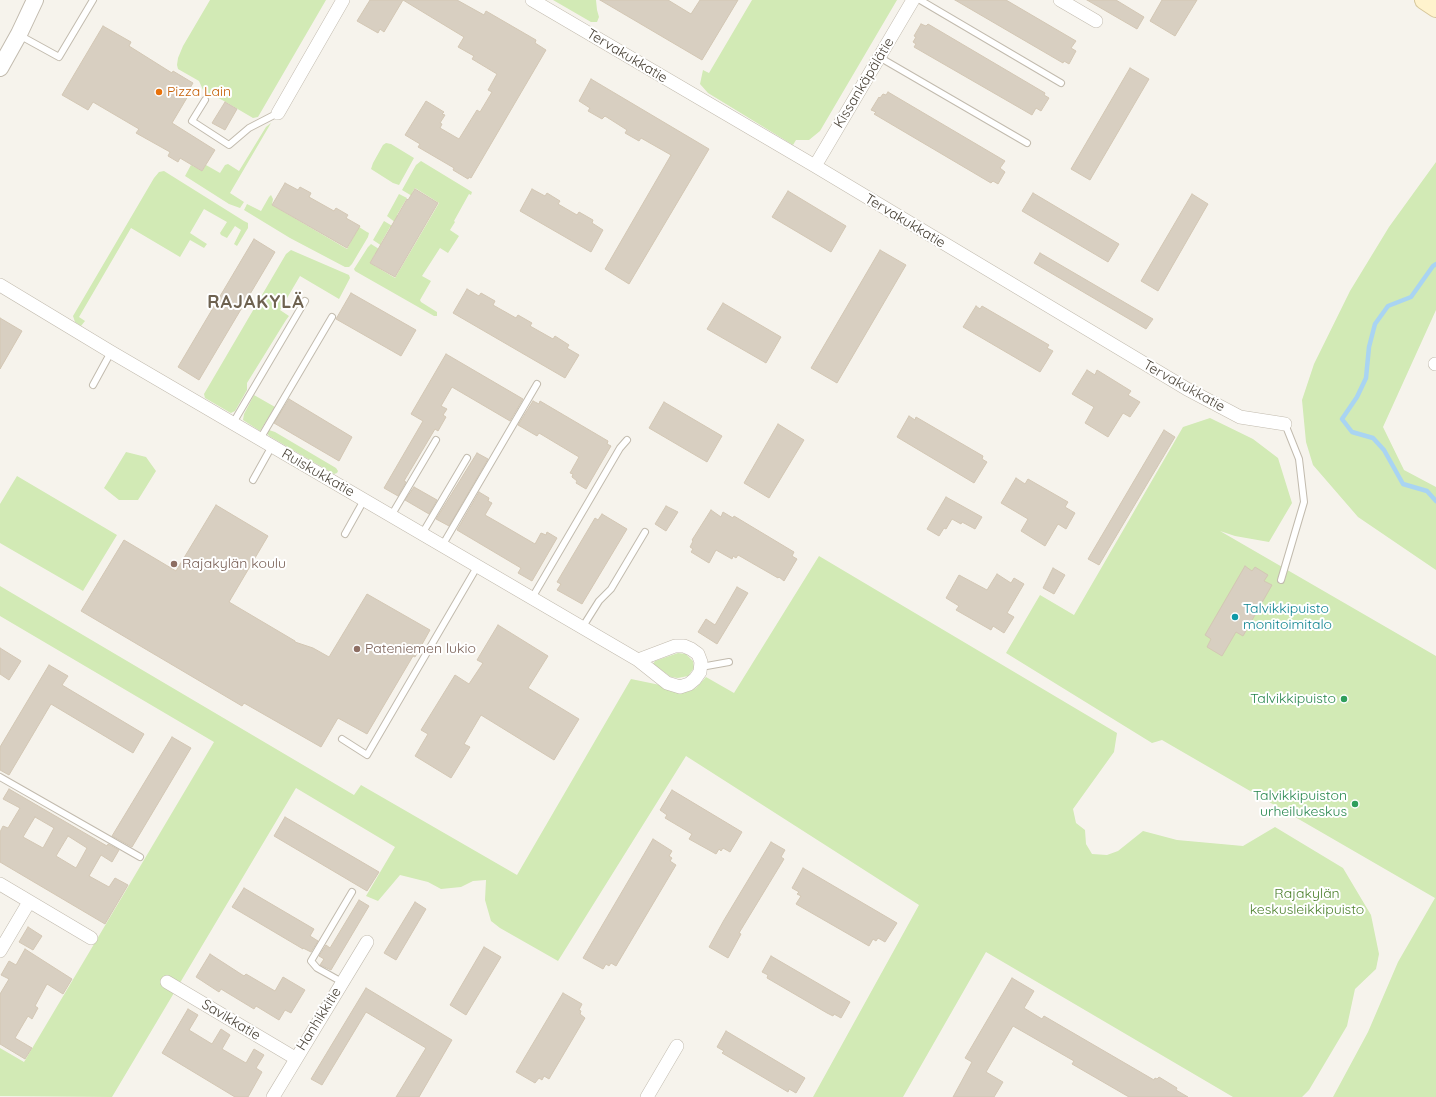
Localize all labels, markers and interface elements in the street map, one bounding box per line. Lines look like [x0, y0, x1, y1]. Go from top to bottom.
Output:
street label: Tervakukkatie [584, 25, 670, 87]
street label: Kissankäpälätie [830, 35, 898, 131]
place label: Pizza Lain [167, 84, 231, 100]
marker: Pizza Lain [154, 87, 164, 97]
street label: Tervakukkatie [862, 190, 948, 252]
district label: RAJAKYLÄ [207, 292, 305, 314]
street label: Tervakukkatie [1140, 357, 1228, 415]
street label: Ruiskukkatie [279, 445, 357, 501]
place label: Rajakylän koulu [182, 556, 286, 572]
marker: Rajakylän koulu [169, 559, 179, 569]
place label: Talvikkipuisto monitoimitalo [1243, 601, 1332, 634]
marker: Talvikkipuisto monitoimitalo [1230, 612, 1240, 622]
place label: Pateniemen lukio [365, 641, 476, 657]
marker: Pateniemen lukio [352, 644, 362, 654]
place label: Talvikkipuisto [1250, 691, 1336, 707]
marker: Talvikkipuisto [1339, 694, 1349, 704]
place label: Talvikkipuiston urheilukeskus [1253, 788, 1347, 820]
marker: Talvikkipuiston urheilukeskus [1350, 799, 1360, 809]
park label: Rajakylän keskusleikkipuisto [1250, 886, 1364, 918]
street label: Hanhikkitie [293, 984, 345, 1054]
street label: Savikkatie [199, 996, 263, 1044]

